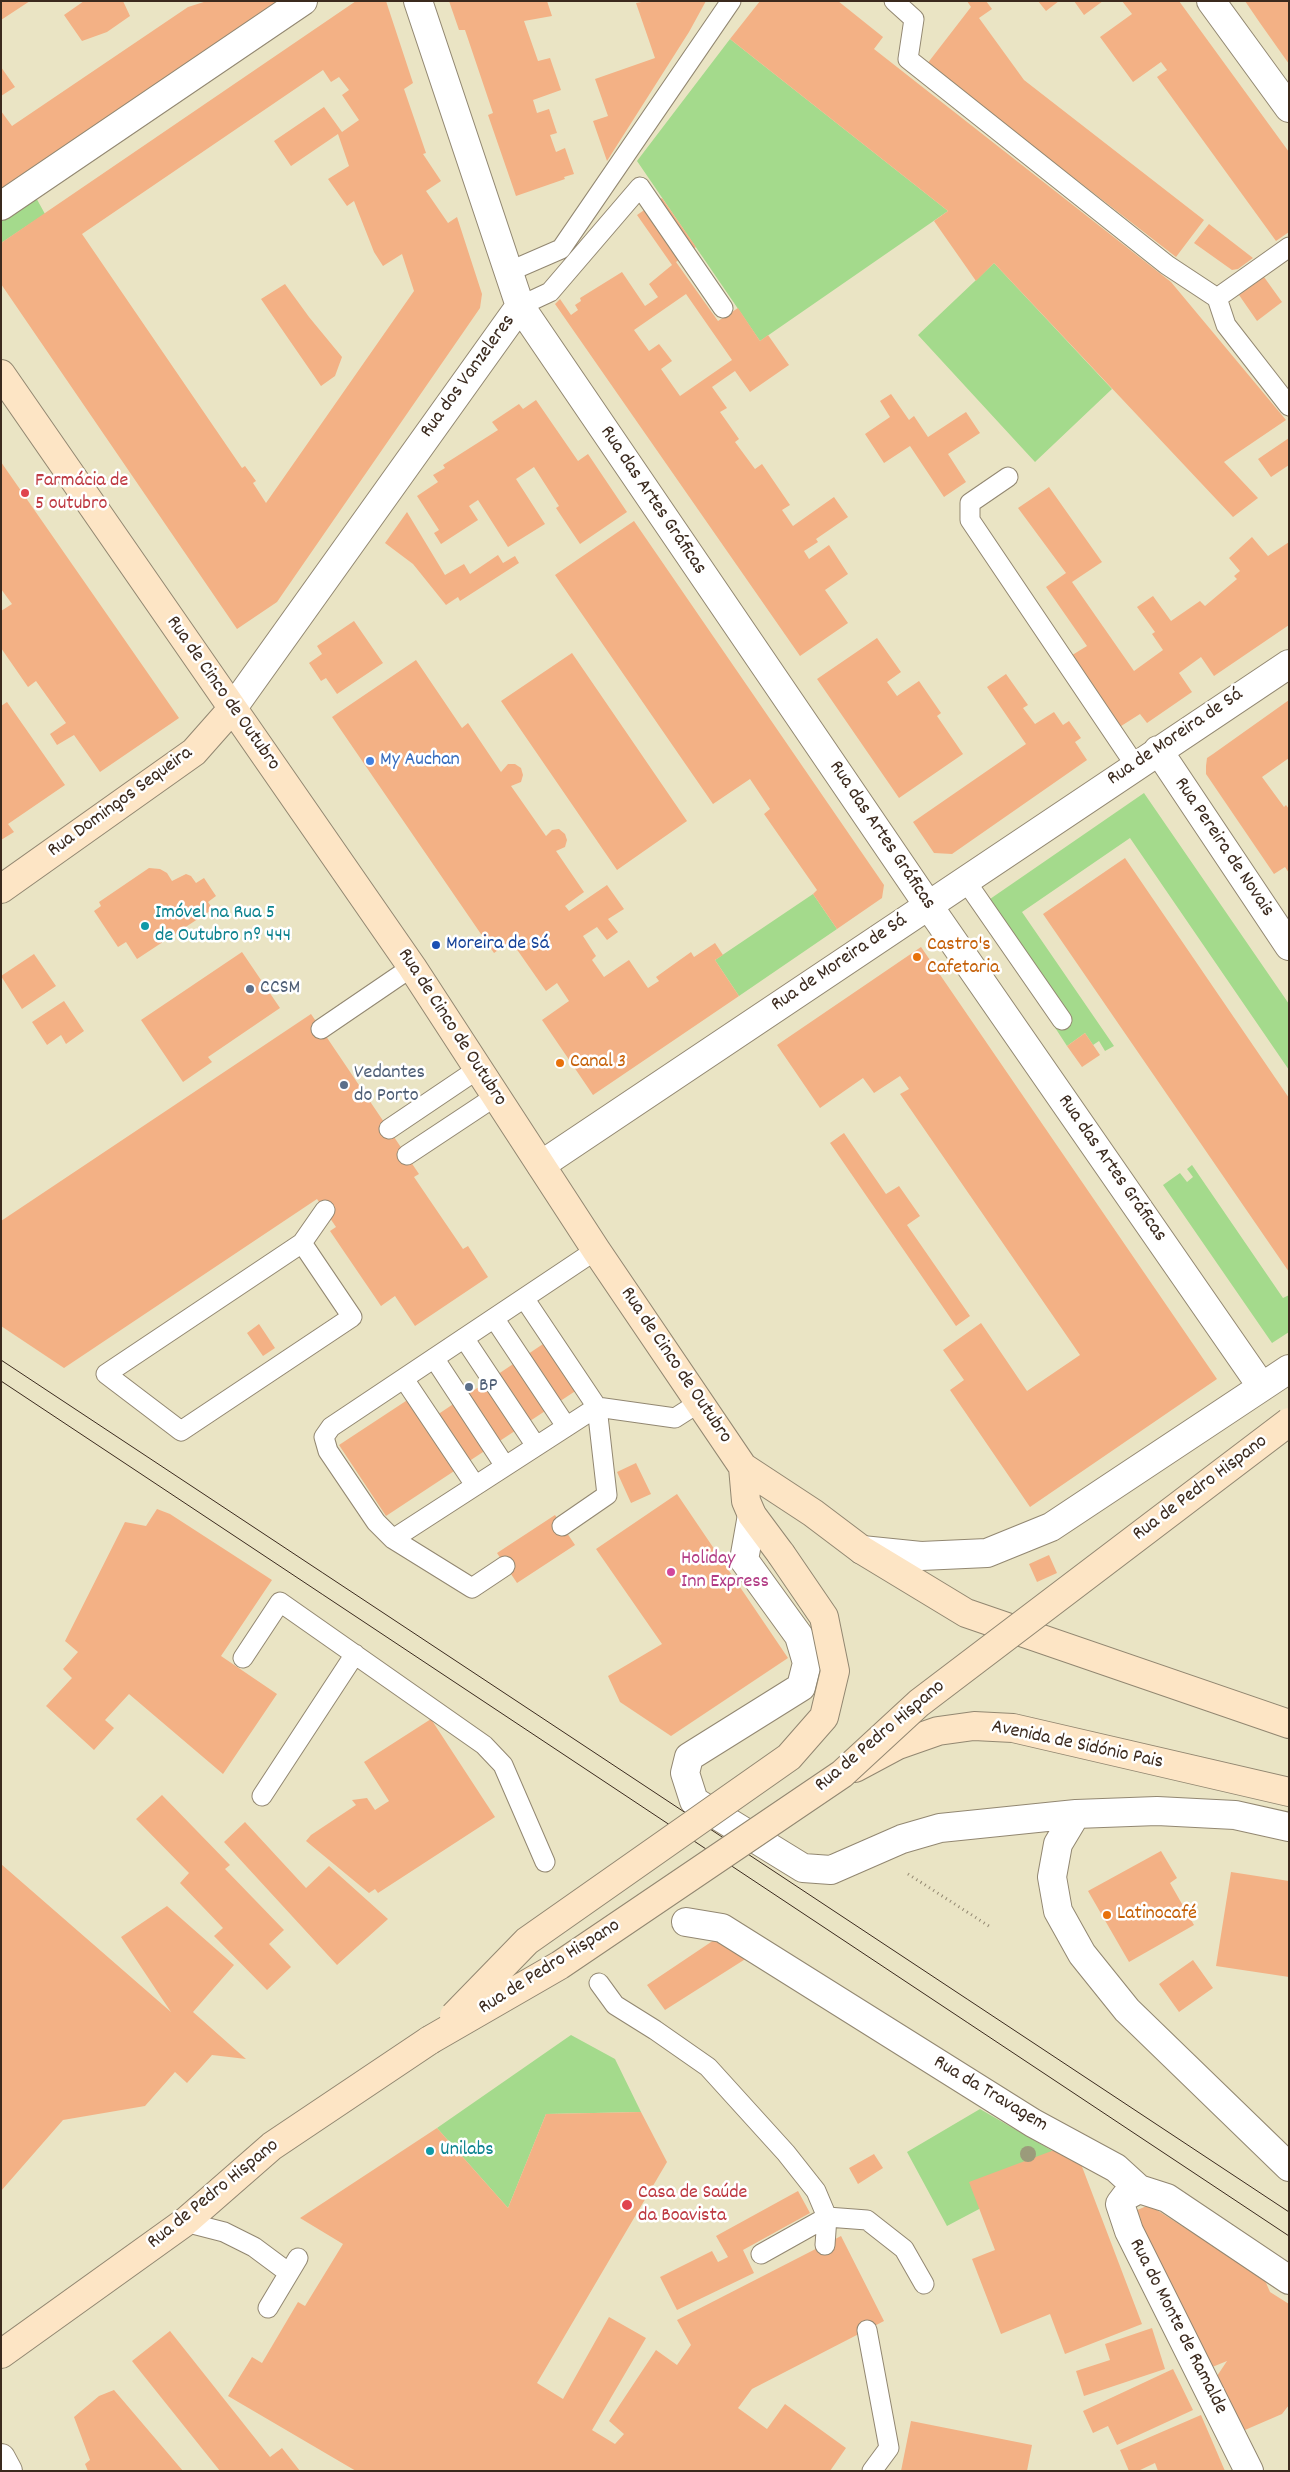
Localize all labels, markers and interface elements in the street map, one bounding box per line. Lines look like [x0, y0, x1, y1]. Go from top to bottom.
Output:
street label: Rua dos Vanzeleres [416, 311, 522, 443]
street label: Rua das Artes Gráficas [593, 422, 711, 580]
place label: Farmácia de 5 outubro [35, 470, 128, 517]
marker: Farmácia de 5 outubro [19, 487, 31, 499]
street label: Rua de Cinco de Outubro [160, 612, 284, 776]
street label: Rua de Moreira de Sá [1104, 684, 1248, 792]
street label: Rua Domingos Sequeira [44, 742, 198, 864]
place label: My Auchan [380, 749, 460, 773]
marker: My Auchan [364, 755, 376, 767]
street label: Rua das Artes Gráficas [822, 757, 940, 915]
street label: Rua Pereira de Novais [1168, 774, 1278, 922]
place label: Imóvel na Rua 5 de Outubro nº 444 [155, 902, 291, 949]
street label: Rua de Moreira de Sá [768, 910, 912, 1018]
marker: Imóvel na Rua 5 de Outubro nº 444 [139, 920, 151, 932]
place label: Moreira de Sá [446, 933, 549, 957]
place label: Castro's Cafetaria [927, 934, 999, 981]
marker: Moreira de Sá [430, 939, 442, 951]
street label: Rua de Cinco de Outubro [391, 945, 511, 1111]
marker: Castro's Cafetaria [911, 951, 923, 963]
place label: CCSM [260, 977, 300, 1001]
marker: CCSM [244, 983, 256, 995]
place label: Canal 3 [570, 1051, 626, 1075]
marker: Canal 3 [554, 1057, 566, 1069]
place label: Vedantes do Porto [354, 1062, 425, 1109]
marker: Vedantes do Porto [338, 1079, 350, 1091]
street label: Rua das Artes Gráficas [1051, 1091, 1171, 1247]
street label: Rua de Cinco de Outubro [614, 1283, 736, 1449]
place label: BP [479, 1375, 498, 1399]
marker: BP [463, 1381, 475, 1393]
street label: Rua de Pedro Hispano [1129, 1431, 1273, 1547]
place label: Holiday Inn Express [681, 1548, 769, 1595]
marker: Holiday Inn Express [665, 1566, 677, 1578]
street label: Rua de Pedro Hispano [811, 1676, 951, 1798]
street label: Avenida de Sidónio Pais [989, 1716, 1165, 1776]
place label: Latinocafé [1117, 1903, 1197, 1927]
marker: Latinocafé [1101, 1909, 1113, 1921]
street label: Rua de Pedro Hispano [475, 1915, 625, 2021]
street label: Rua da Travagem [928, 2051, 1052, 2139]
street label: Rua de Pedro Hispano [143, 2135, 285, 2255]
place label: Unilabs [440, 2139, 494, 2163]
marker: Unilabs [424, 2145, 436, 2157]
place label: Casa de Saúde da Boavista [638, 2182, 747, 2229]
marker: Casa de Saúde da Boavista [620, 2198, 634, 2212]
street label: Rua do Monte de Ramalde [1122, 2235, 1232, 2419]

